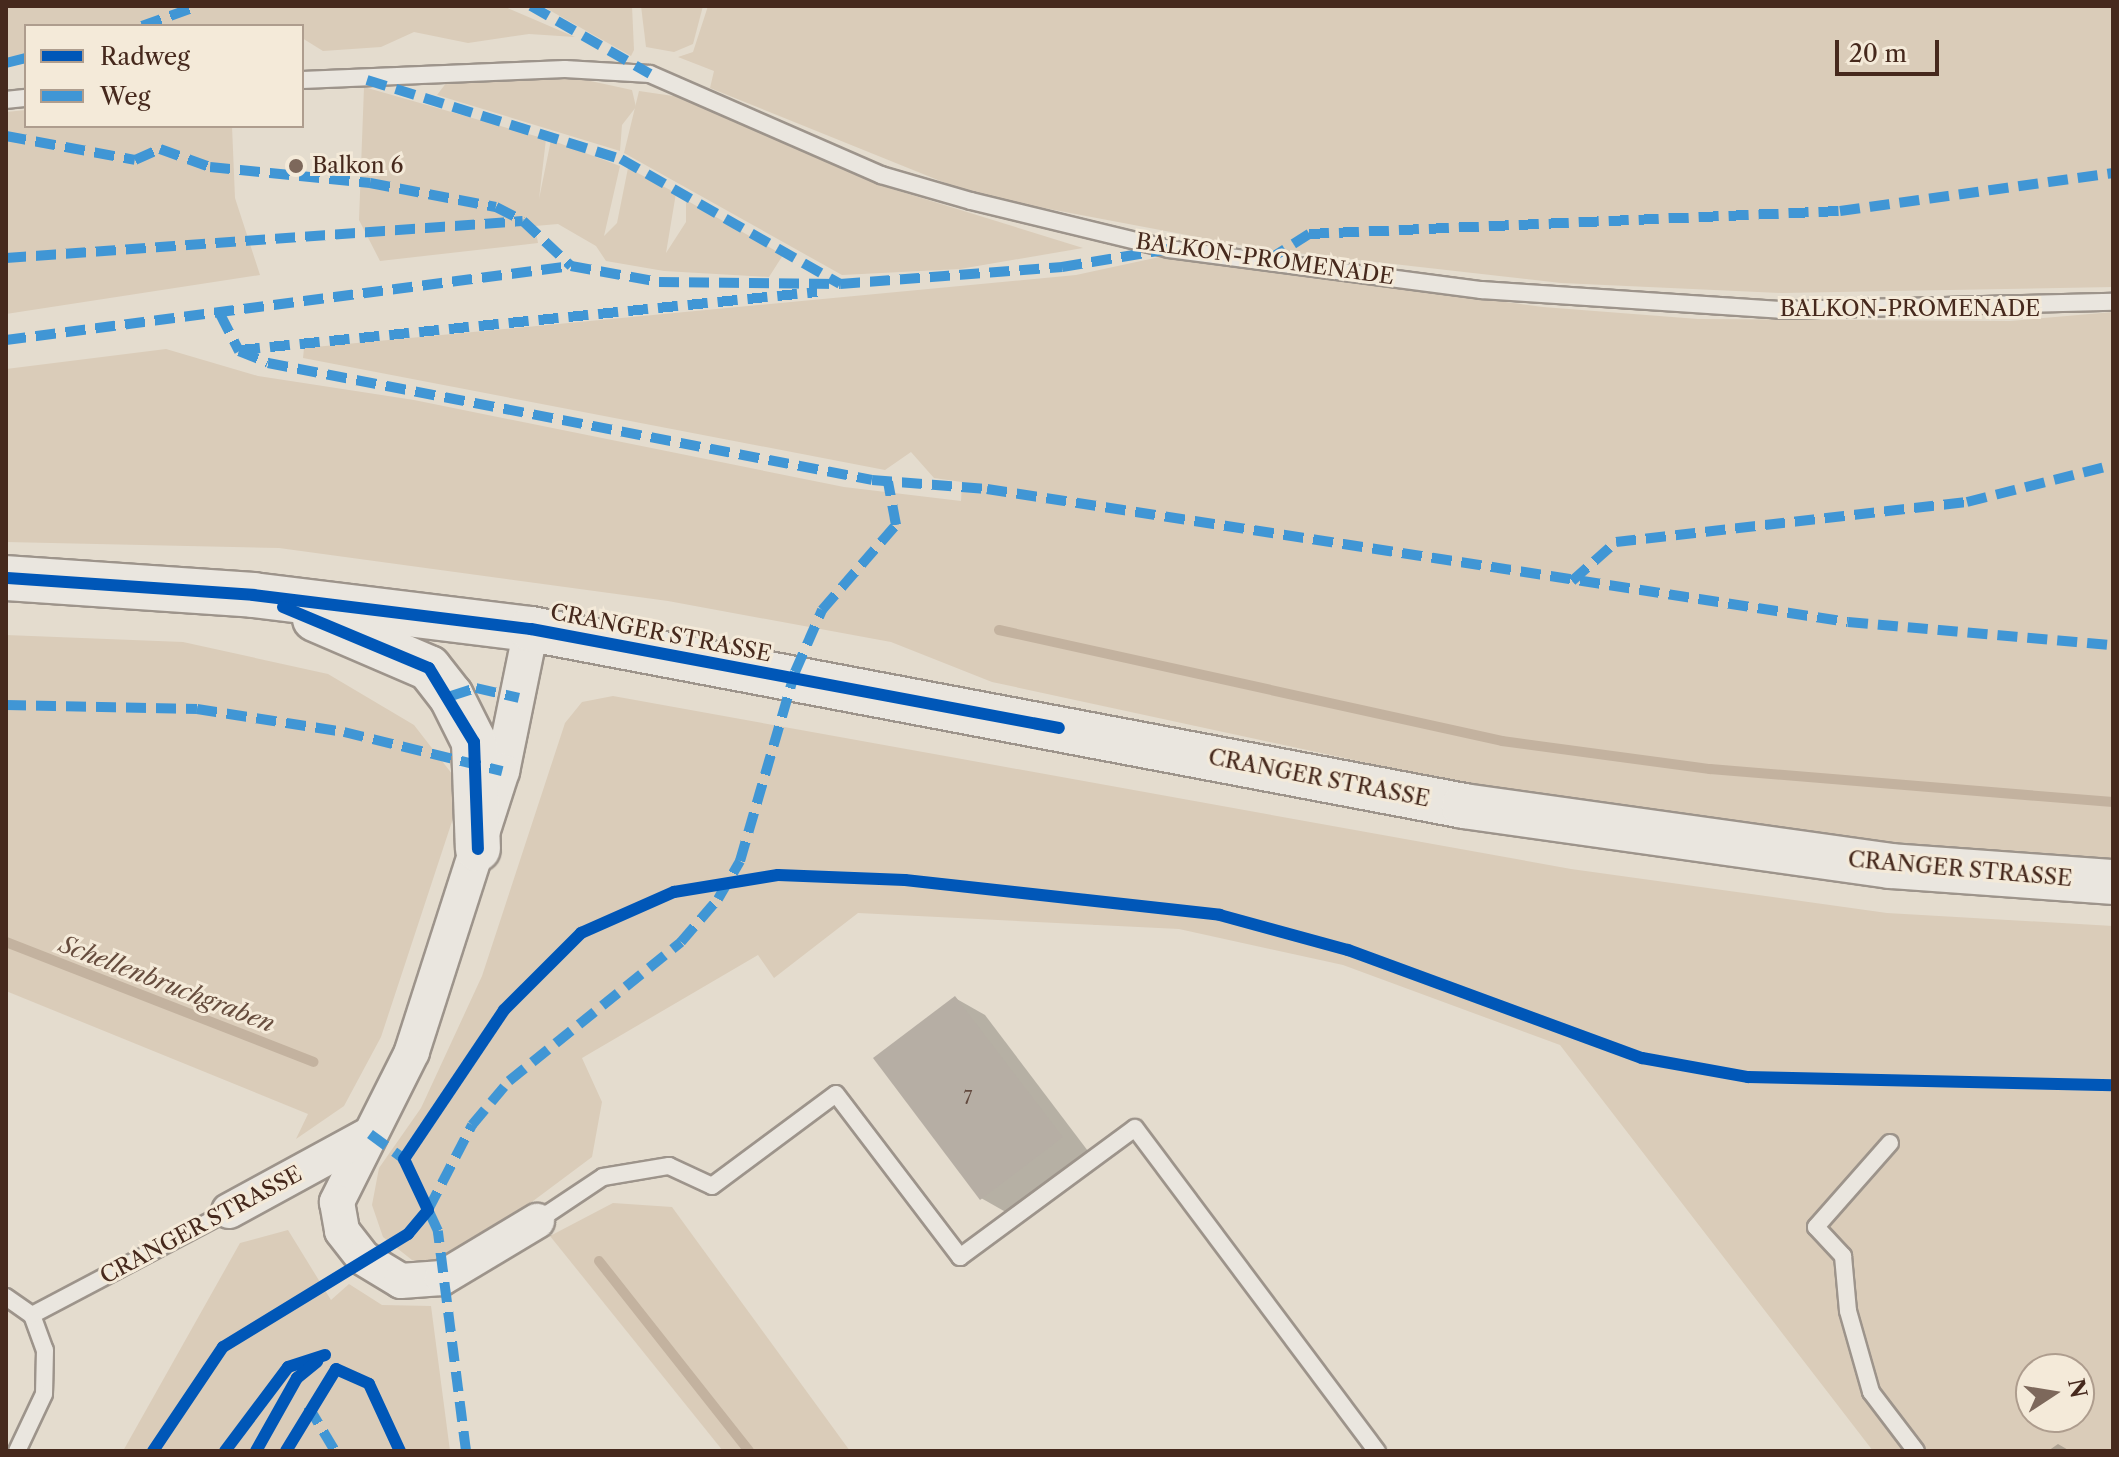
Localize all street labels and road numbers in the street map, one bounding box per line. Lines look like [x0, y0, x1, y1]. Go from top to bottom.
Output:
street label: BALKON-PROMENADE [1134, 228, 1396, 290]
street label: BALKON-PROMENADE [1780, 296, 2040, 322]
street label: CRANGER STRASSE [548, 599, 774, 667]
street label: CRANGER STRASSE [1206, 744, 1432, 812]
street label: CRANGER STRASSE [1846, 846, 2074, 892]
street label: CRANGER STRASSE [95, 1160, 307, 1290]

